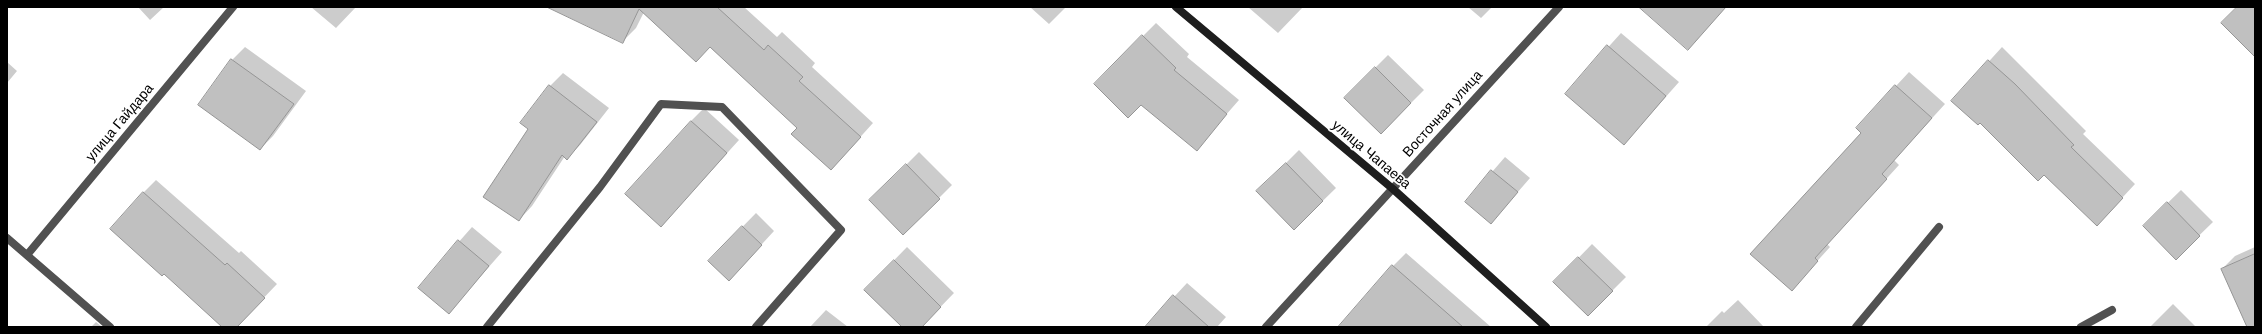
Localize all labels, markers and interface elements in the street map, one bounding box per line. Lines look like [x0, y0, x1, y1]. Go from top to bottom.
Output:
street label: Восточная улица [1400, 67, 1486, 161]
street label: улица Гайдара [83, 81, 157, 165]
street label: улица Чапаева [1328, 117, 1414, 193]

